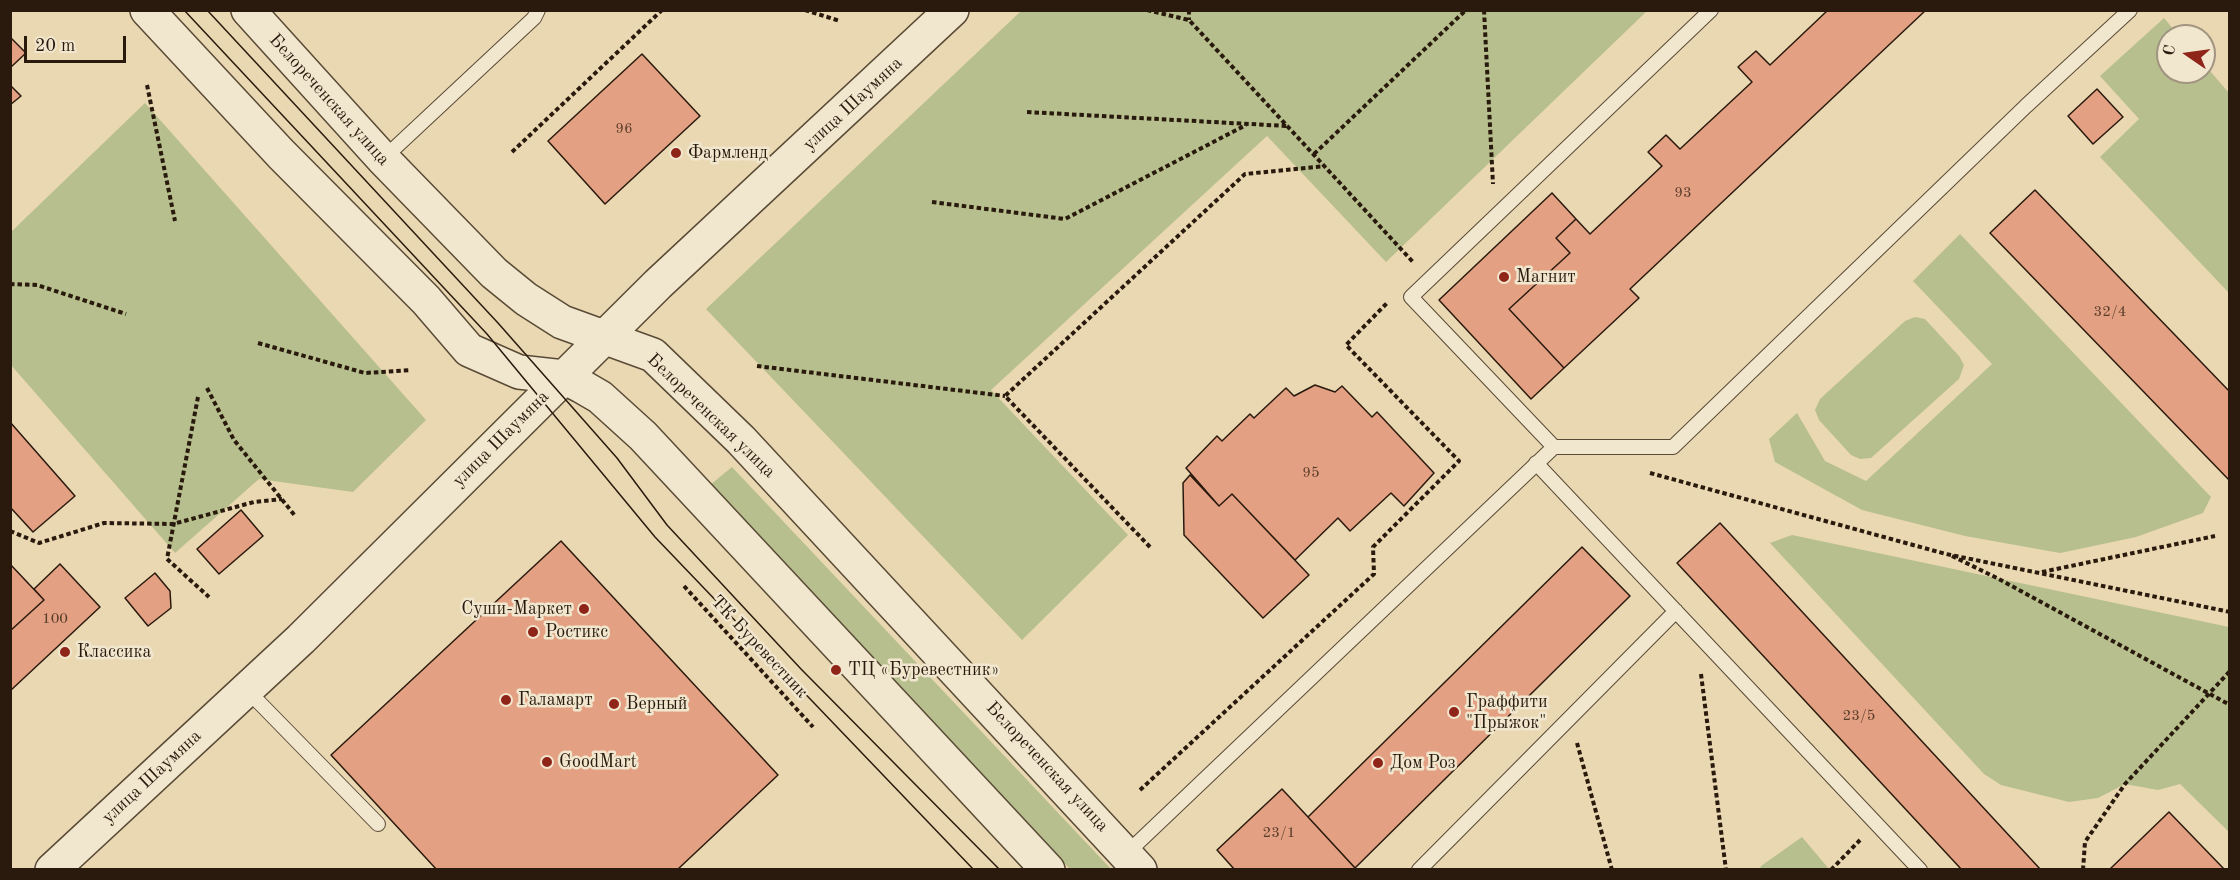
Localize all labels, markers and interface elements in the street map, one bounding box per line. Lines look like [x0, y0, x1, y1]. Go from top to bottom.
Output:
scale bar [27, 24, 129, 62]
north arrow [2156, 24, 2216, 84]
street label: Белореченская улица [264, 30, 394, 170]
text: 20 m [35, 37, 75, 55]
text: С [2161, 43, 2179, 57]
street label: улица Шаумяна [799, 53, 907, 155]
house number: 96 [615, 120, 633, 138]
place label: Фармленд [688, 142, 768, 164]
marker: Фармленд [669, 146, 683, 160]
house number: 93 [1674, 184, 1692, 202]
place label: Магнит [1516, 266, 1576, 288]
marker: Магнит [1497, 270, 1511, 284]
house number: 32/4 [2094, 303, 2126, 321]
street label: Белореченская улица [642, 349, 780, 483]
street label: улица Шаумяна [448, 386, 554, 492]
house number: 95 [1302, 464, 1320, 482]
street label: ТК Буревестник [706, 591, 812, 703]
place label: Суши-Маркет [461, 598, 572, 620]
marker: Суши-Маркет [577, 602, 591, 616]
house number: 100 [42, 610, 68, 628]
place label: Ростикс [545, 621, 608, 643]
marker: Ростикс [526, 625, 540, 639]
place label: Классика [77, 641, 151, 663]
marker: Классика [58, 645, 72, 659]
place label: ТЦ «Буревестник» [848, 659, 999, 681]
marker: ТЦ «Буревестник» [829, 663, 843, 677]
place label: Галамарт [518, 689, 593, 711]
place label: Граффити "Прыжок" [1466, 691, 1548, 734]
marker: Галамарт [499, 693, 513, 707]
place label: Верный [626, 693, 687, 715]
marker: Верный [607, 697, 621, 711]
street label: Белореченская улица [981, 697, 1113, 837]
marker: Граффити "Прыжок" [1447, 705, 1461, 719]
house number: 23/5 [1843, 707, 1875, 725]
street label: улица Шаумяна [98, 726, 206, 828]
place label: GoodMart [559, 751, 637, 773]
place label: Дом Роз [1390, 752, 1456, 774]
marker: GoodMart [540, 755, 554, 769]
marker: Дом Роз [1371, 756, 1385, 770]
house number: 23/1 [1263, 824, 1295, 842]

